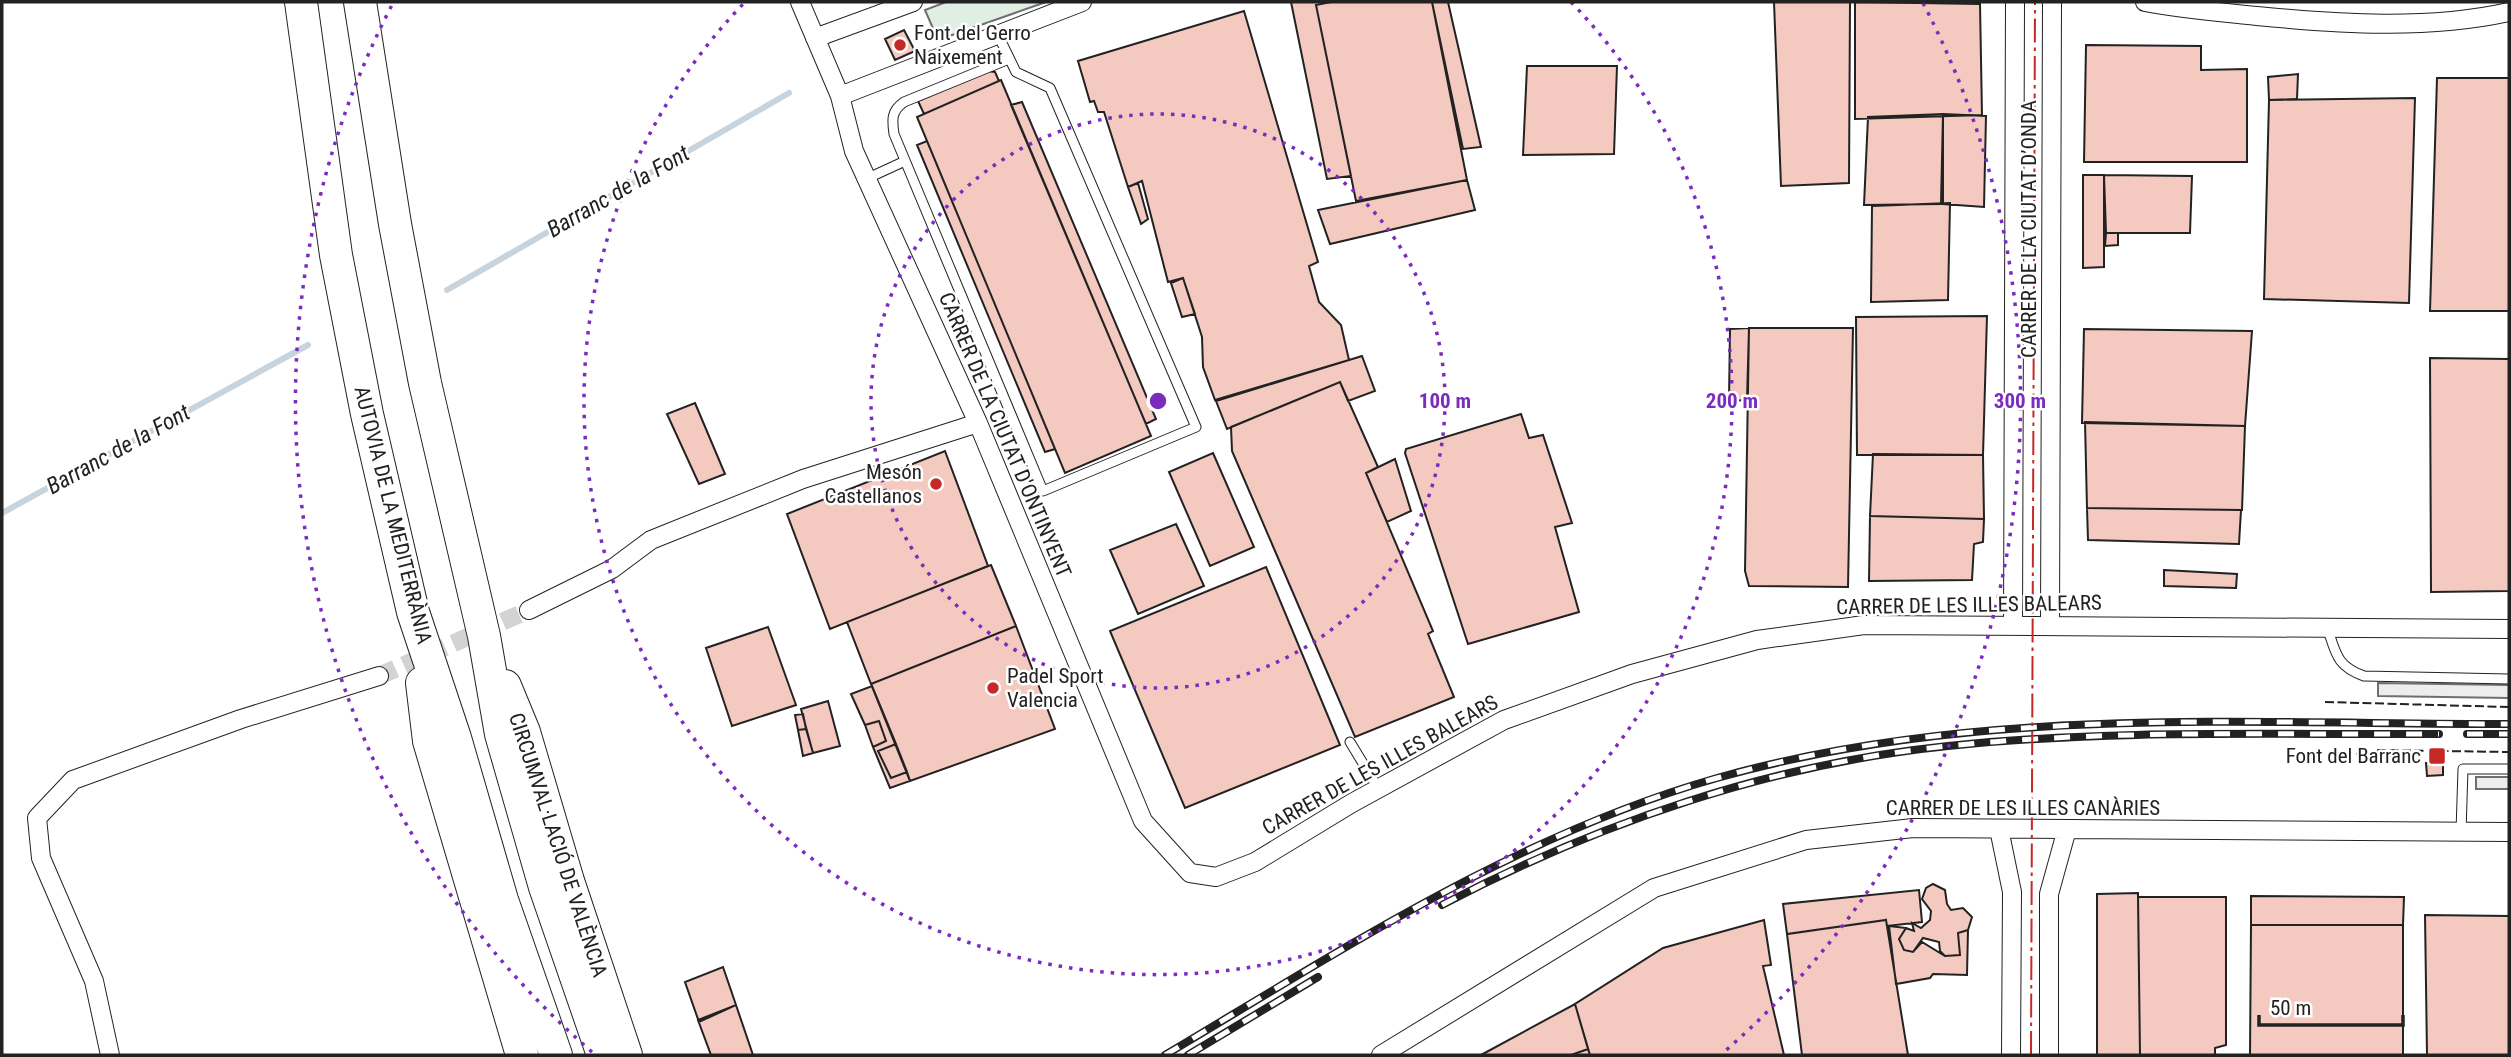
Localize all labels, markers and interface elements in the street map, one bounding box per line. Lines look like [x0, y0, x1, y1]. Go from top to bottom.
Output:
place label: Font del Gerro Naixement [914, 21, 1031, 69]
marker: Font del Gerro Naixement [892, 37, 908, 53]
street label: CARRER DE LA CIUTAT D’ONDA [2017, 100, 2041, 358]
water label: Barranc de la Font [542, 140, 695, 243]
street label: CARRER DE LA CIUTAT D'ONTINYENT [934, 289, 1076, 581]
street label: AUTOVIA DE LA MEDITERRÀNIA [349, 384, 437, 646]
centre of rings [1146, 389, 1170, 413]
text: 100 m [1419, 389, 1471, 413]
text: 200 m [1706, 389, 1758, 413]
text: 300 m [1994, 389, 2046, 413]
water label: Barranc de la Font [42, 399, 195, 500]
place label: Mesón Castellanos [824, 460, 922, 508]
marker: Mesón Castellanos [928, 476, 944, 492]
street label: CARRER DE LES ILLES BALEARS [1836, 591, 2102, 619]
place label: Padel Sport Valencia [1007, 664, 1103, 712]
marker: Padel Sport Valencia [985, 680, 1001, 696]
street label: CARRER DE LES ILLES BALEARS [1258, 690, 1502, 840]
street label: CIRCUMVAL·LACIÓ DE VALÈNCIA [504, 710, 612, 980]
place label: Font del Barranc [2286, 744, 2421, 768]
marker: Font del Barranc [2427, 746, 2447, 766]
street label: CARRER DE LES ILLES CANÀRIES [1886, 796, 2160, 820]
scale bar [2259, 984, 2402, 1028]
text: 50 m [2270, 996, 2311, 1020]

